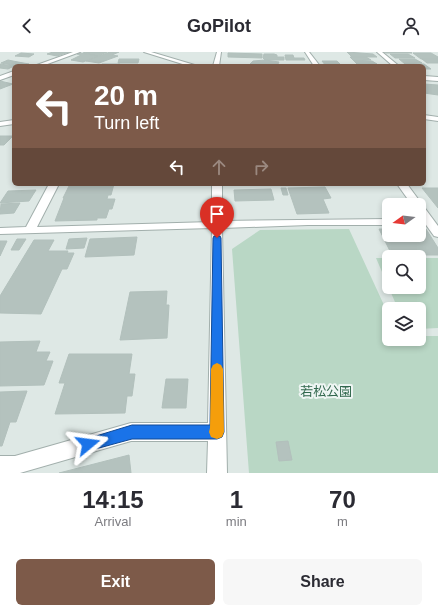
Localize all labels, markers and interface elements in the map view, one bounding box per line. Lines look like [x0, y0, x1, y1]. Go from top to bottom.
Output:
icon: back [16, 15, 38, 37]
icon: person [400, 15, 422, 37]
text: GoPilot [187, 16, 251, 36]
icon: left [28, 80, 80, 132]
text: 20 m [94, 80, 158, 111]
text: Turn left [94, 113, 159, 133]
icon: left [166, 156, 188, 178]
icon: ahead [208, 156, 230, 178]
icon: right [250, 156, 272, 178]
pin [200, 197, 234, 238]
north arrow [382, 198, 426, 242]
map controls [382, 198, 426, 346]
icon: arrive [206, 203, 228, 225]
button: search [382, 250, 426, 294]
button: layers [382, 302, 426, 346]
park label: 若松公園 [300, 384, 352, 399]
position arrow [67, 423, 109, 465]
text: 14:15 [82, 486, 144, 513]
text: 1 [230, 486, 243, 513]
text: 70 [329, 486, 356, 513]
text: Arrival [95, 514, 131, 529]
text: min [226, 514, 247, 529]
text: m [337, 514, 348, 529]
button: Exit [16, 559, 215, 605]
button: Share [223, 559, 422, 605]

